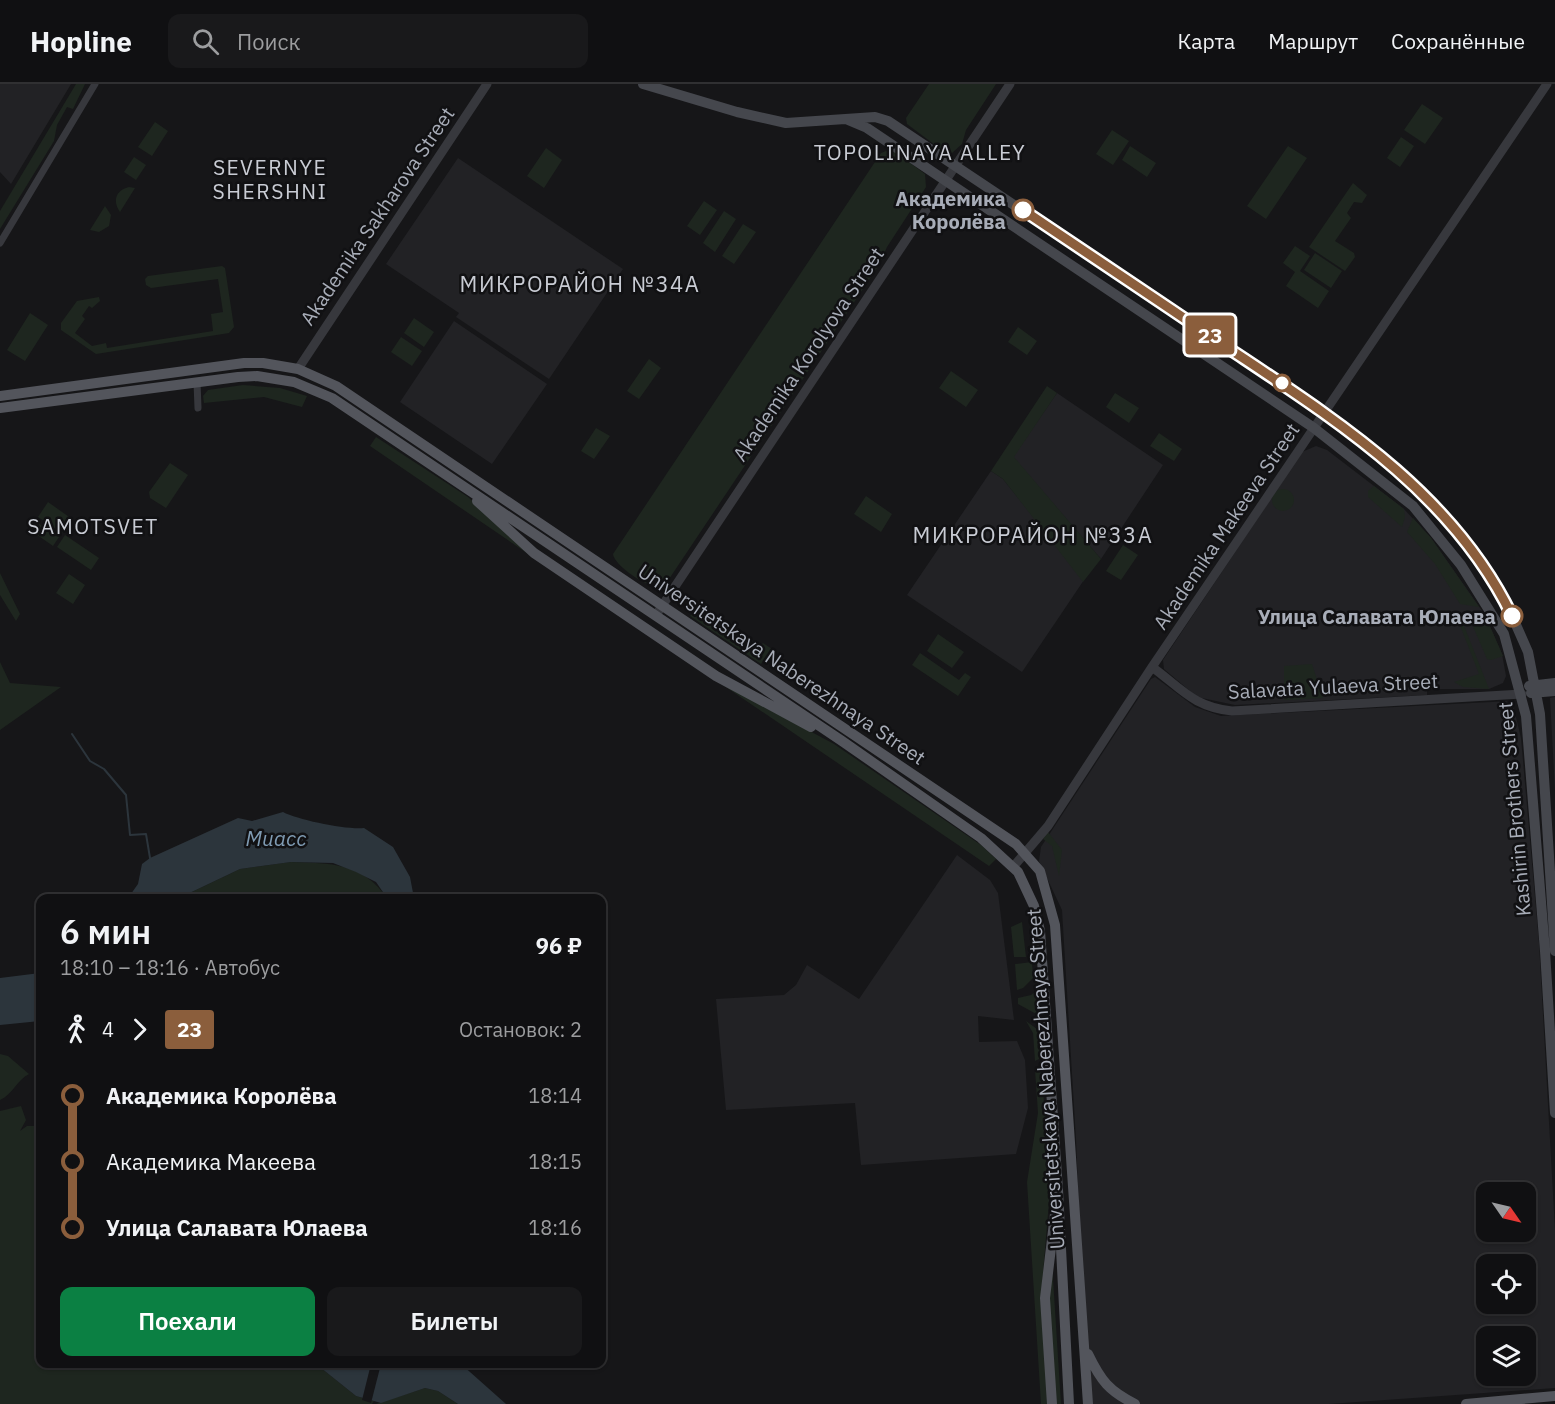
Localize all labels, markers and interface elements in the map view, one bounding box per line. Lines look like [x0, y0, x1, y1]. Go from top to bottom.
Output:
search box [168, 14, 588, 68]
text: Hopline [30, 23, 132, 60]
icon: search [189, 25, 222, 58]
text: Поиск [237, 27, 301, 56]
text: Карта [1177, 27, 1235, 55]
text: Маршрут [1268, 27, 1358, 55]
text: Сохранённые [1391, 27, 1525, 55]
street label: Akademika Sakharova Street [294, 102, 460, 330]
district label: TOPOLINAYA ALLEY [814, 138, 1026, 166]
district label: SEVERNYE SHERSHNI [212, 153, 328, 205]
place label: Академика Королёва [895, 185, 1006, 235]
marker: Академика Королёва [1012, 199, 1034, 221]
street label: Akademika Korolyova Street [726, 242, 890, 466]
district label: МИКРОРАЙОН №34А [460, 269, 700, 298]
line badge: 23 [1183, 316, 1237, 354]
text: 23 [1197, 321, 1223, 349]
unlabelled marker [1273, 374, 1291, 392]
street label: Akademika Makeeva Street [1147, 417, 1305, 635]
district label: SAMOTSVET [27, 512, 159, 540]
district label: МИКРОРАЙОН №33А [913, 520, 1153, 549]
street label: Universitetskaya Naberezhnaya Street [633, 557, 931, 771]
place label: Улица Салавата Юлаева [1258, 603, 1496, 630]
marker: Улица Салавата Юлаева [1501, 605, 1523, 627]
street label: Salavata Yulaeva Street [1227, 667, 1439, 705]
street label: Kashirin Brothers Street [1491, 701, 1537, 917]
water label: Миасс [246, 824, 306, 852]
street label: Universitetskaya Naberezhnaya Street [1020, 908, 1070, 1250]
text: 6 мин [60, 910, 151, 953]
text: 96 ₽ [536, 931, 582, 960]
text: 18:10 – 18:16 · Автобус [60, 954, 280, 981]
icon: walk [60, 1013, 93, 1046]
icon: forward [123, 1013, 156, 1046]
text: 23 [177, 1015, 202, 1043]
text: 4 [102, 1016, 114, 1043]
text: Остановок: 2 [459, 1016, 582, 1043]
text: Академика Королёва [106, 1081, 337, 1110]
text: 18:14 [528, 1082, 582, 1109]
text: Академика Макеева [106, 1147, 316, 1176]
text: 18:15 [528, 1148, 582, 1175]
north arrow [1476, 1182, 1536, 1242]
map controls [1476, 1182, 1536, 1386]
text: Улица Салавата Юлаева [106, 1213, 368, 1242]
text: 18:16 [528, 1214, 582, 1241]
button: locate [1476, 1254, 1536, 1314]
button: Поехали [60, 1287, 315, 1356]
button: Билеты [327, 1287, 582, 1356]
button: layers [1476, 1326, 1536, 1386]

